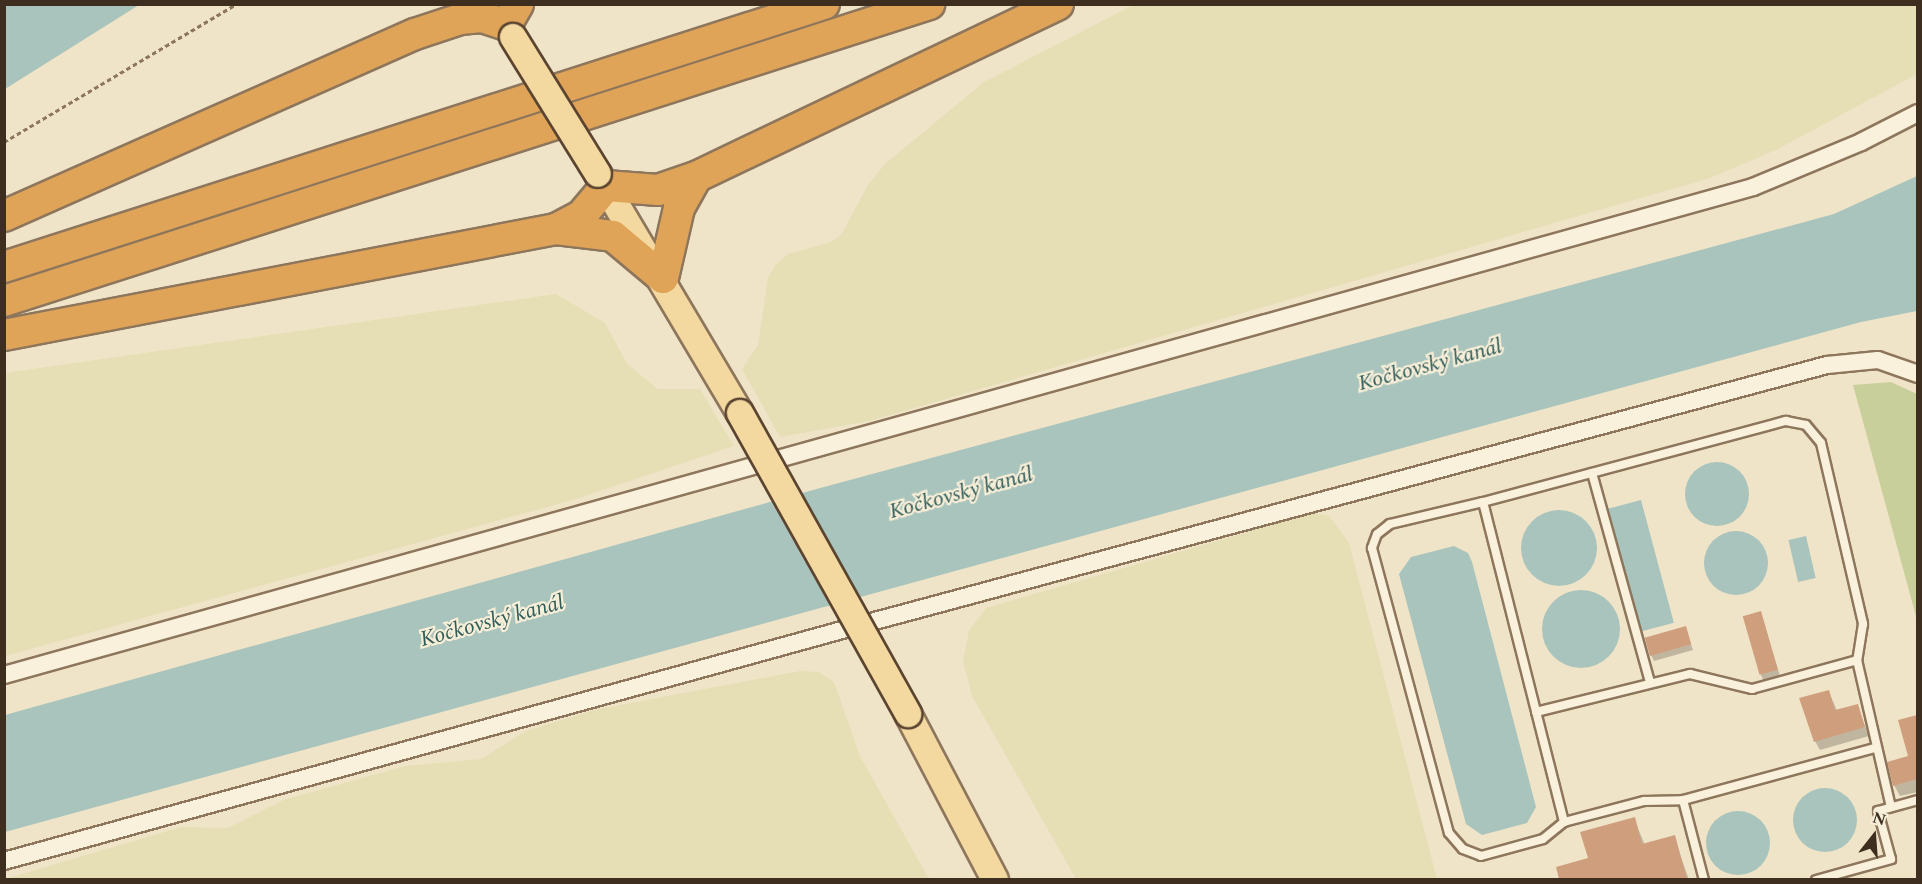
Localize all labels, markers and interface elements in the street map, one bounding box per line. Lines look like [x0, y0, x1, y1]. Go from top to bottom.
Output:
water label: Kočkovský kanál [1355, 333, 1505, 397]
water label: Kočkovský kanál [886, 461, 1036, 525]
water label: Kočkovský kanál [417, 589, 567, 653]
text: N [1870, 805, 1889, 832]
north arrow [1844, 806, 1904, 866]

